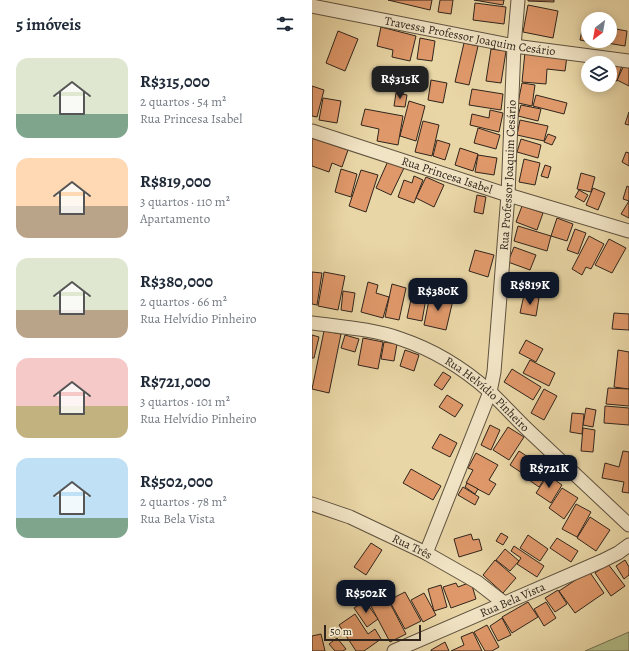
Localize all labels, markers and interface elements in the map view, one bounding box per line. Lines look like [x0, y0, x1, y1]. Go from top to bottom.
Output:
north arrow [581, 12, 617, 48]
map controls [581, 12, 617, 92]
text: 5 imóveis [16, 13, 81, 36]
icon: filters [274, 13, 296, 35]
street label: Travessa Professor Joaquim Cesário [383, 13, 557, 59]
button: layers [581, 56, 617, 92]
pin: R$315K [367, 66, 433, 100]
text: R$315,000 [140, 70, 210, 93]
text: R$315K [381, 70, 419, 87]
icon: home [48, 74, 96, 122]
text: 2 quartos · 54 m² [140, 93, 226, 110]
street label: Rua Professor Joaquim Cesário [496, 100, 520, 251]
text: Rua Princesa Isabel [140, 110, 242, 127]
street label: Rua Princesa Isabel [400, 153, 495, 197]
text: R$819,000 [140, 170, 211, 193]
icon: home [48, 174, 96, 222]
text: 3 quartos · 110 m² [140, 193, 230, 210]
text: Apartamento [140, 210, 210, 227]
text: R$380,000 [140, 270, 213, 293]
pin: R$819K [497, 272, 563, 306]
icon: home [48, 274, 96, 322]
text: R$819K [510, 276, 550, 293]
pin: R$380K [405, 278, 471, 312]
text: R$380K [417, 282, 459, 299]
text: 2 quartos · 66 m² [140, 293, 227, 310]
text: Rua Helvídio Pinheiro [140, 310, 256, 327]
street label: Rua Helvídio Pinheiro [442, 353, 533, 435]
text: R$721,000 [140, 370, 211, 393]
icon: home [48, 374, 96, 422]
text: 3 quartos · 101 m² [140, 393, 230, 410]
text: Rua Helvídio Pinheiro [140, 410, 256, 427]
pin: R$721K [516, 455, 582, 489]
text: R$721K [529, 459, 569, 476]
text: R$502,000 [140, 470, 213, 493]
icon: home [48, 474, 96, 522]
text: 2 quartos · 78 m² [140, 493, 227, 510]
text: Rua Bela Vista [140, 510, 215, 527]
street label: Rua Três [390, 530, 435, 563]
street label: Rua Bela Vista [477, 578, 548, 621]
pin: R$502K [333, 580, 399, 614]
text: R$502K [345, 584, 387, 601]
scale bar [324, 623, 421, 642]
text: 50 m [330, 624, 352, 639]

